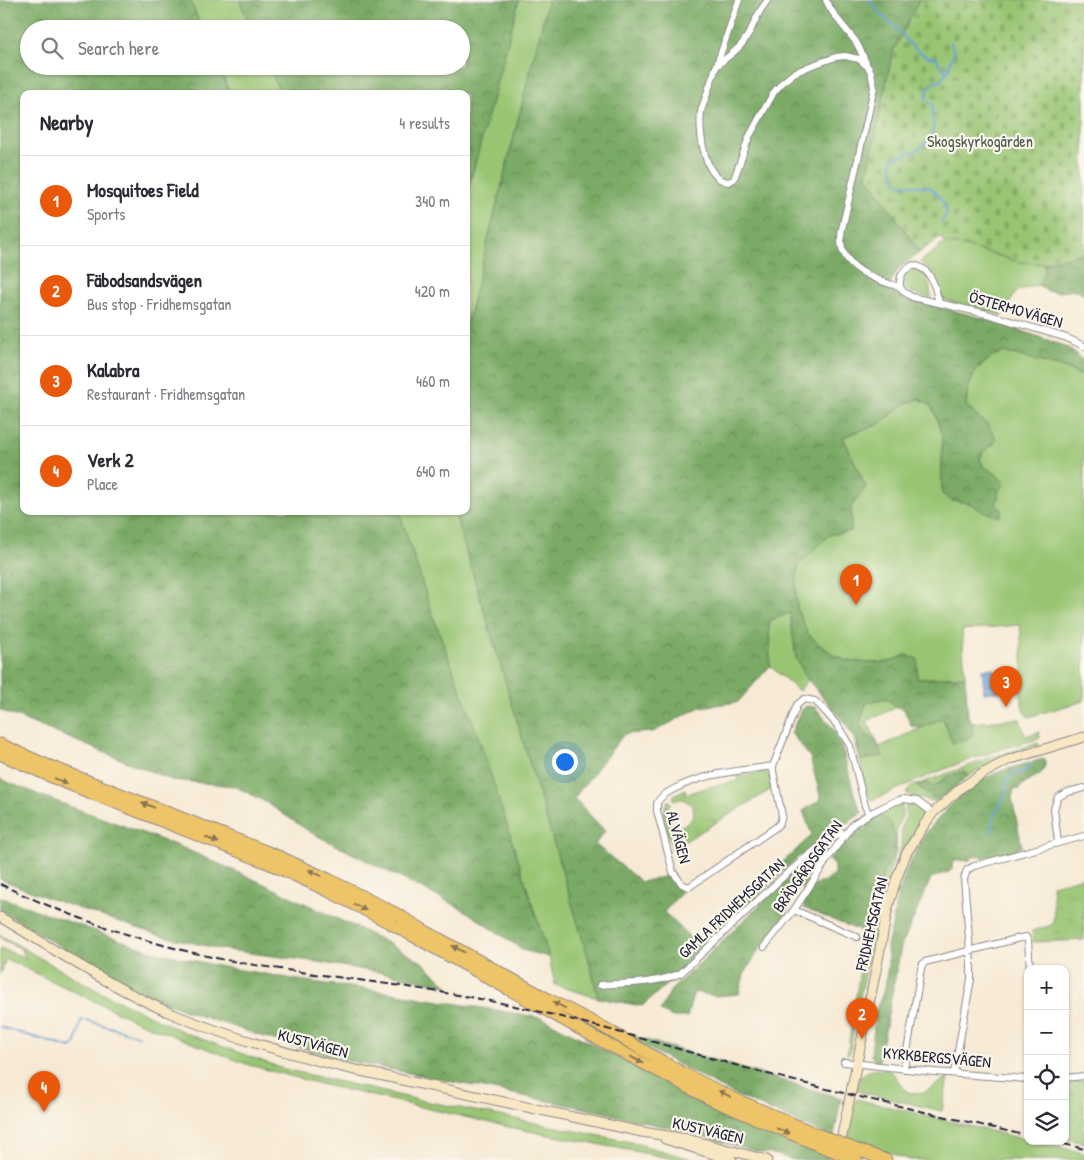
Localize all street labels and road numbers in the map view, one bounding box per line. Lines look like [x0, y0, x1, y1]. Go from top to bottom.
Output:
street label: ÖSTERMOVÄGEN [967, 285, 1065, 333]
street label: ALVÄGEN [661, 808, 697, 866]
street label: BRÄDGÅRDSGATAN [767, 816, 847, 916]
street label: GAMLA FRIDHEMSGATAN [673, 853, 789, 963]
street label: FRIDHEMSGATAN [849, 875, 892, 974]
street label: KUSTVÄGEN [275, 1023, 351, 1063]
street label: KYRKBERGSVÄGEN [882, 1041, 992, 1073]
street label: KUSTVÄGEN [670, 1111, 746, 1149]

